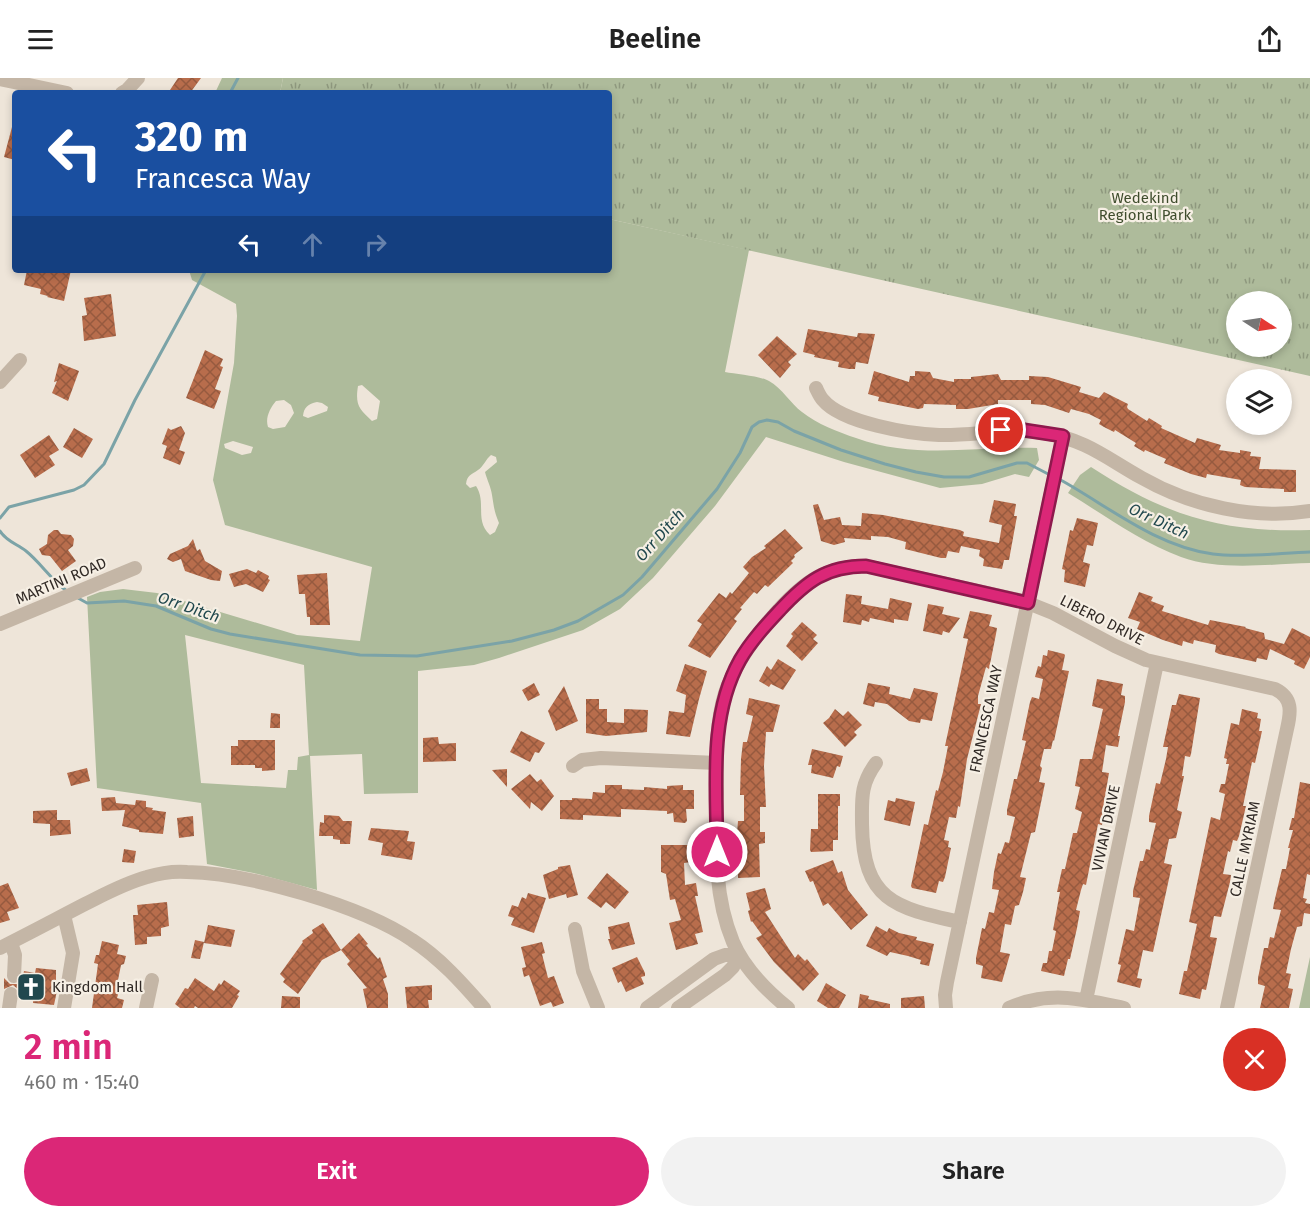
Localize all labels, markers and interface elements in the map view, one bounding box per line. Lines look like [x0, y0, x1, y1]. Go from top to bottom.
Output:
icon: menu [24, 23, 57, 56]
text: Beeline [609, 23, 701, 55]
icon: share [1253, 23, 1286, 56]
text: 320 m [135, 112, 248, 162]
icon: left [36, 114, 114, 192]
text: Francesca Way [135, 163, 311, 195]
park label: Wedekind Regional Park [1099, 189, 1192, 224]
icon: left [233, 228, 266, 261]
icon: ahead [296, 228, 329, 261]
icon: right [359, 228, 392, 261]
north arrow [1226, 291, 1292, 357]
map controls [1226, 291, 1292, 435]
button: layers [1226, 369, 1292, 435]
pin [975, 404, 1026, 455]
icon: arrive [984, 413, 1017, 446]
water label: Orr Ditch [1126, 499, 1192, 543]
water label: Orr Ditch [631, 505, 689, 565]
street label: MARTINI ROAD [13, 554, 109, 608]
water label: Orr Ditch [156, 588, 222, 626]
street label: LIBERO DRIVE [1057, 591, 1147, 649]
street label: FRANCESCA WAY [966, 663, 1006, 774]
street label: VIVIAN DRIVE [1088, 783, 1124, 873]
street label: CALLE MYRIAM [1226, 799, 1264, 899]
position arrow [685, 820, 749, 884]
church icon: Kingdom Hall [15, 971, 47, 1003]
place label: Kingdom Hall [52, 978, 144, 996]
text: 2 min [24, 1025, 113, 1069]
button: close [1223, 1028, 1286, 1091]
text: 460 m · 15:40 [24, 1070, 139, 1094]
button: Exit [24, 1137, 649, 1206]
button: Share [661, 1137, 1286, 1206]

